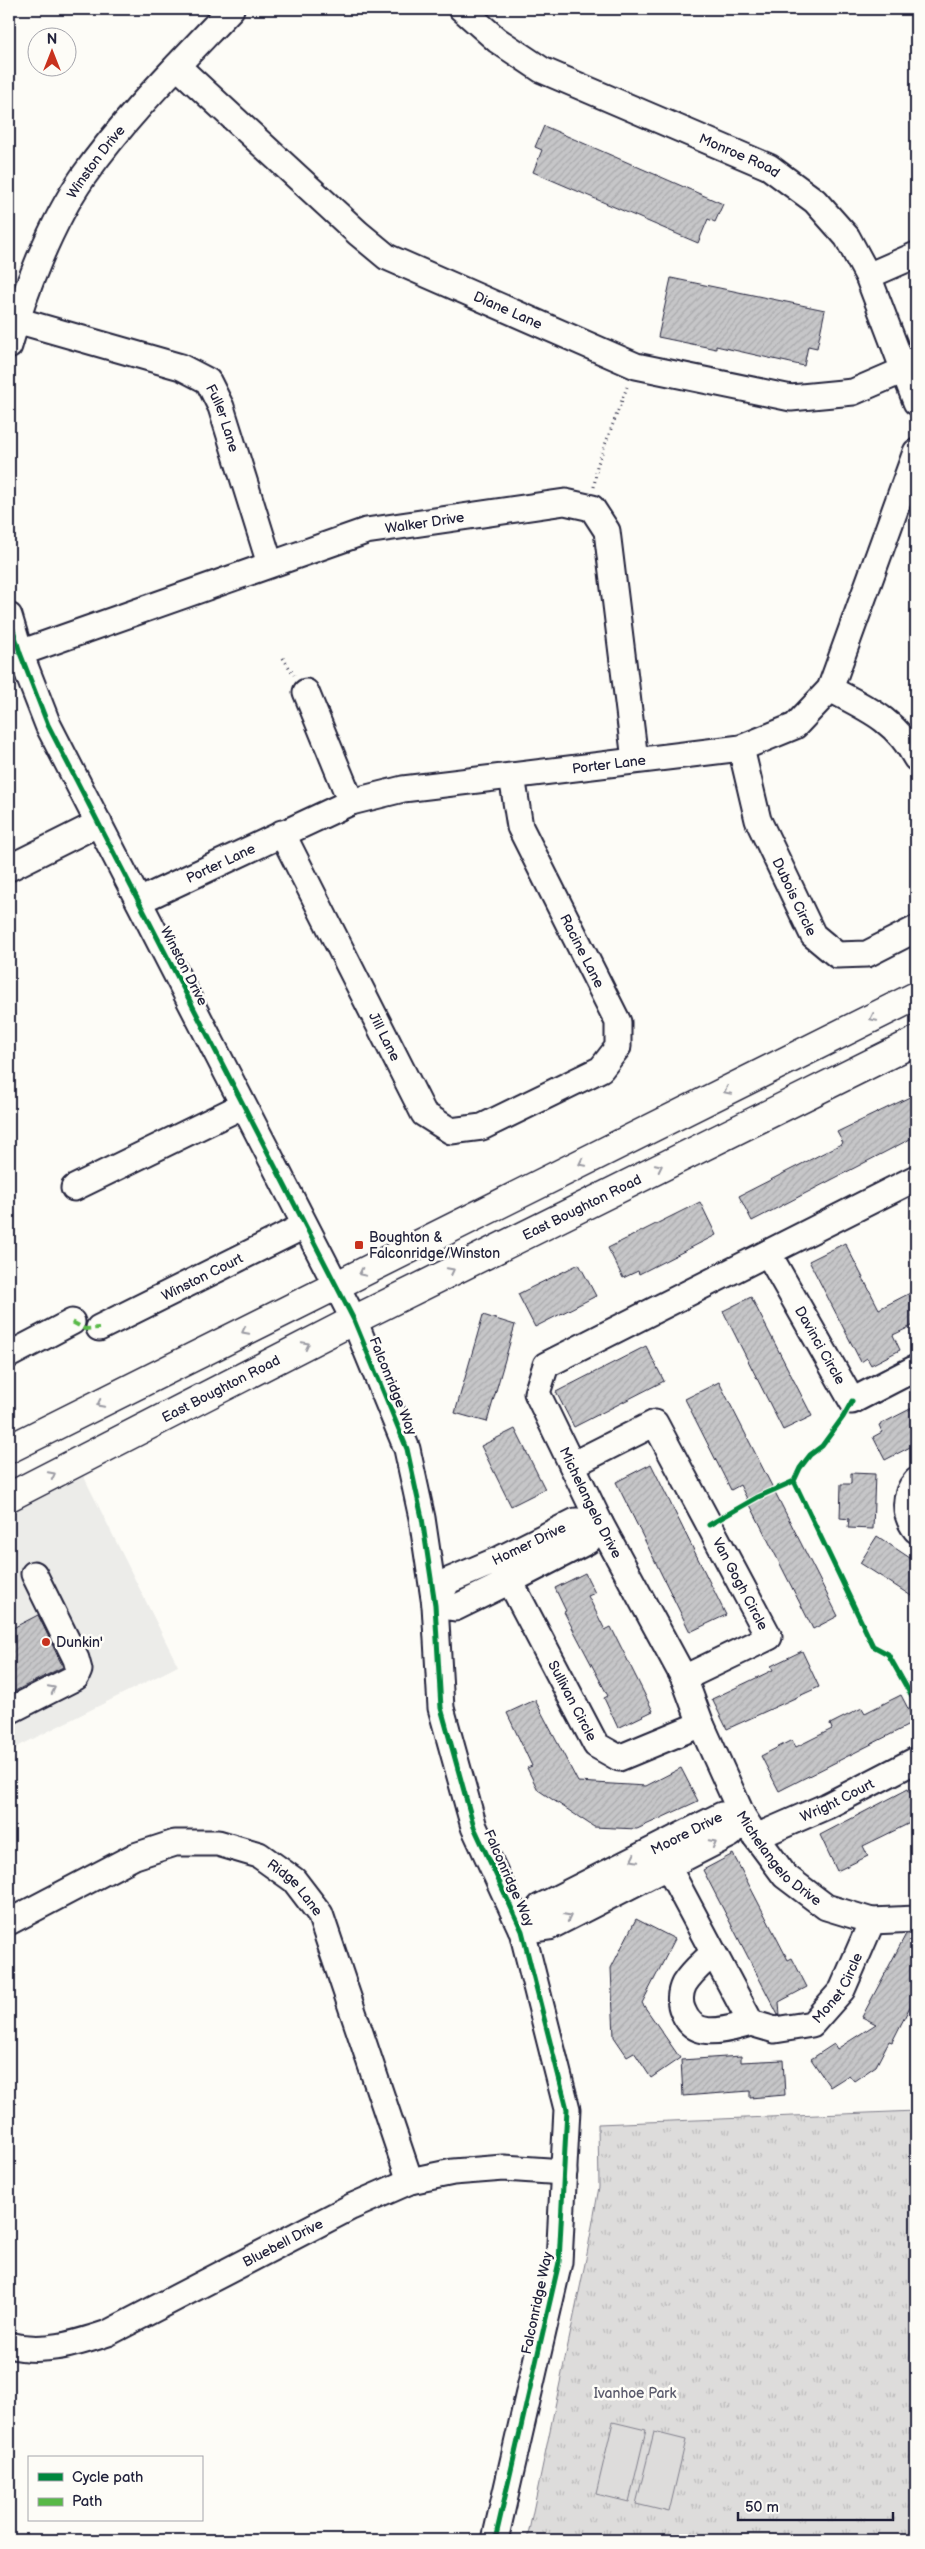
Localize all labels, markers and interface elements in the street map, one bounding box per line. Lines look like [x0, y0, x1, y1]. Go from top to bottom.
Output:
north arrow [28, 28, 78, 78]
text: N [47, 31, 57, 48]
street label: Winston Drive [63, 122, 128, 201]
street label: Monroe Road [697, 130, 783, 181]
street label: Diane Lane [471, 287, 545, 332]
street label: Fuller Lane [202, 381, 243, 454]
street label: Walker Drive [384, 508, 465, 537]
street label: Porter Lane [571, 751, 647, 777]
street label: Porter Lane [183, 840, 258, 886]
street label: Dubois Circle [769, 855, 821, 939]
street label: Racine Lane [556, 911, 608, 991]
street label: Winston Drive [157, 924, 211, 1008]
street label: Jill Lane [365, 1009, 404, 1064]
one-way arrow [869, 1012, 878, 1022]
one-way arrow [723, 1085, 732, 1095]
one-way arrow [578, 1157, 587, 1167]
one-way arrow [653, 1164, 662, 1174]
street label: East Boughton Road [519, 1170, 644, 1244]
place label: Boughton & Falconridge/Winston [369, 1229, 500, 1262]
marker: Boughton & Falconridge/Winston [353, 1239, 365, 1251]
street label: Winston Court [158, 1249, 246, 1304]
one-way arrow [358, 1267, 367, 1277]
one-way arrow [445, 1268, 454, 1278]
street label: Davinci Circle [791, 1303, 849, 1387]
one-way arrow [241, 1325, 250, 1335]
street label: Falconridge Way [366, 1334, 421, 1438]
one-way arrow [300, 1341, 309, 1351]
street label: East Boughton Road [159, 1351, 283, 1426]
one-way arrow [96, 1398, 105, 1408]
street label: Michelangelo Drive [556, 1444, 626, 1561]
one-way arrow [47, 1471, 56, 1481]
street label: Homer Drive [489, 1519, 569, 1569]
street label: Van Gogh Circle [709, 1535, 772, 1633]
place label: Dunkin' [56, 1634, 103, 1651]
marker: Dunkin' [40, 1636, 52, 1648]
street label: Sullivan Circle [545, 1657, 601, 1744]
one-way arrow [47, 1685, 56, 1695]
street label: Wright Court [797, 1774, 877, 1825]
street label: Michelangelo Drive [733, 1807, 825, 1909]
street label: Moore Drive [648, 1808, 725, 1858]
street label: Falconridge Way [480, 1827, 538, 1930]
one-way arrow [708, 1839, 717, 1849]
one-way arrow [630, 1853, 639, 1863]
street label: Ridge Lane [264, 1855, 327, 1919]
one-way arrow [563, 1913, 572, 1923]
street label: Monet Circle [808, 1950, 866, 2026]
street label: Bluebell Drive [240, 2215, 326, 2270]
street label: Falconridge Way [518, 2250, 556, 2356]
park label: Ivanhoe Park [594, 2385, 676, 2402]
legend [28, 2456, 202, 2522]
text: Cycle path [72, 2468, 143, 2487]
scale bar [738, 2489, 892, 2521]
text: Path [72, 2492, 102, 2511]
text: 50 m [745, 2498, 779, 2517]

